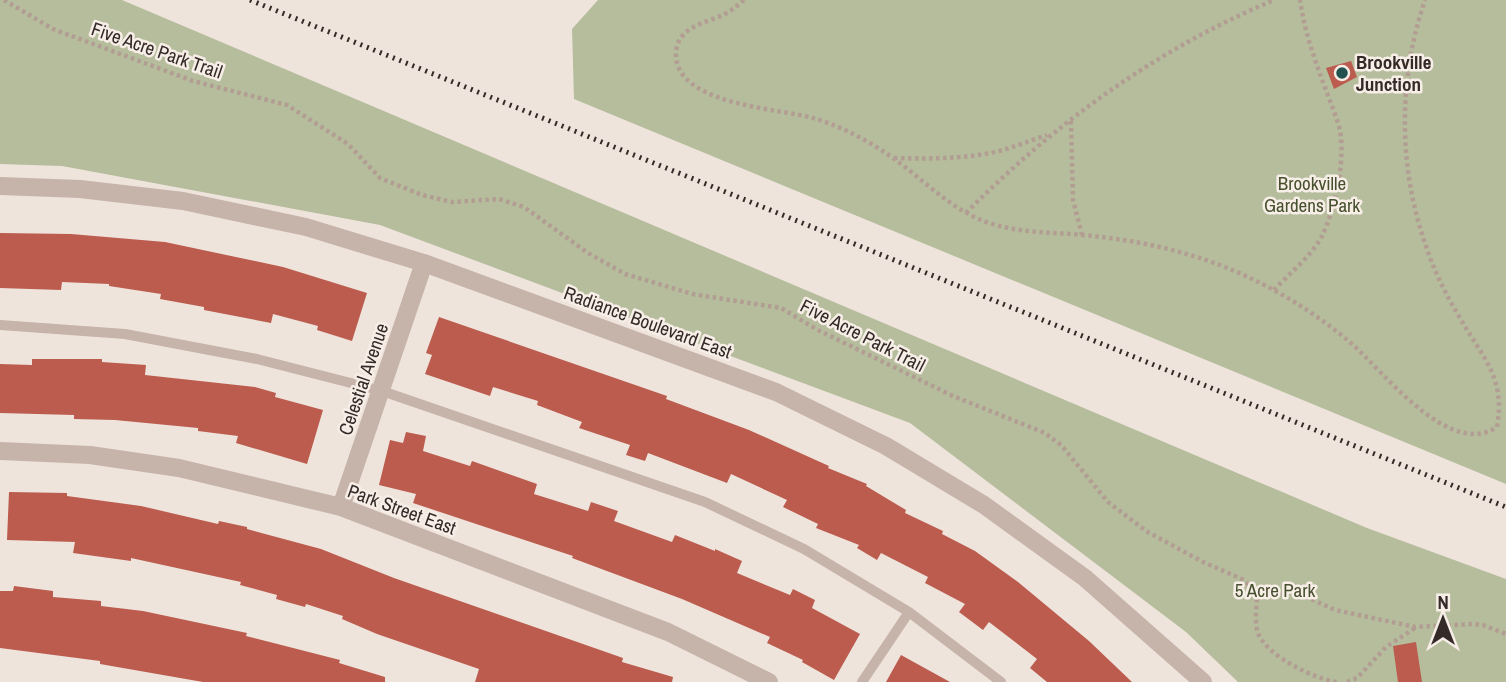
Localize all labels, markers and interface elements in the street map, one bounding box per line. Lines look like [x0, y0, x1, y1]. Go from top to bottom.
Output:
street label: Five Acre Park Trail [88, 15, 226, 85]
place label: Brookville Junction [1356, 49, 1432, 97]
marker: Brookville Junction [1334, 65, 1350, 81]
park label: Brookville Gardens Park [1264, 170, 1360, 218]
street label: Radiance Boulevard East [561, 280, 736, 365]
street label: Five Acre Park Trail [796, 292, 930, 378]
street label: Celestial Avenue [332, 320, 394, 438]
street label: Park Street East [344, 477, 460, 541]
park label: 5 Acre Park [1235, 577, 1315, 603]
north arrow [1408, 584, 1478, 654]
text: N [1437, 589, 1449, 615]

